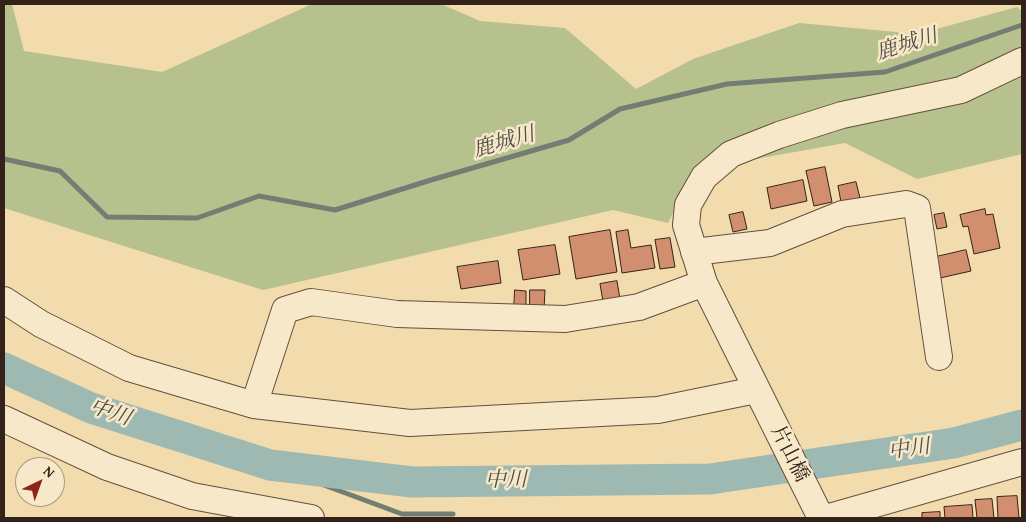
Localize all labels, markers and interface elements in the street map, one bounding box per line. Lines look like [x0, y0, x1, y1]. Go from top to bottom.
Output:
water label: 鹿城川 [873, 24, 941, 66]
water label: 鹿城川 [470, 122, 538, 164]
water label: 中川 [86, 394, 134, 432]
street label: 片山橋 [765, 422, 813, 486]
water label: 中川 [886, 435, 932, 465]
north arrow [15, 457, 65, 507]
text: N [39, 461, 60, 482]
water label: 中川 [485, 468, 527, 494]

